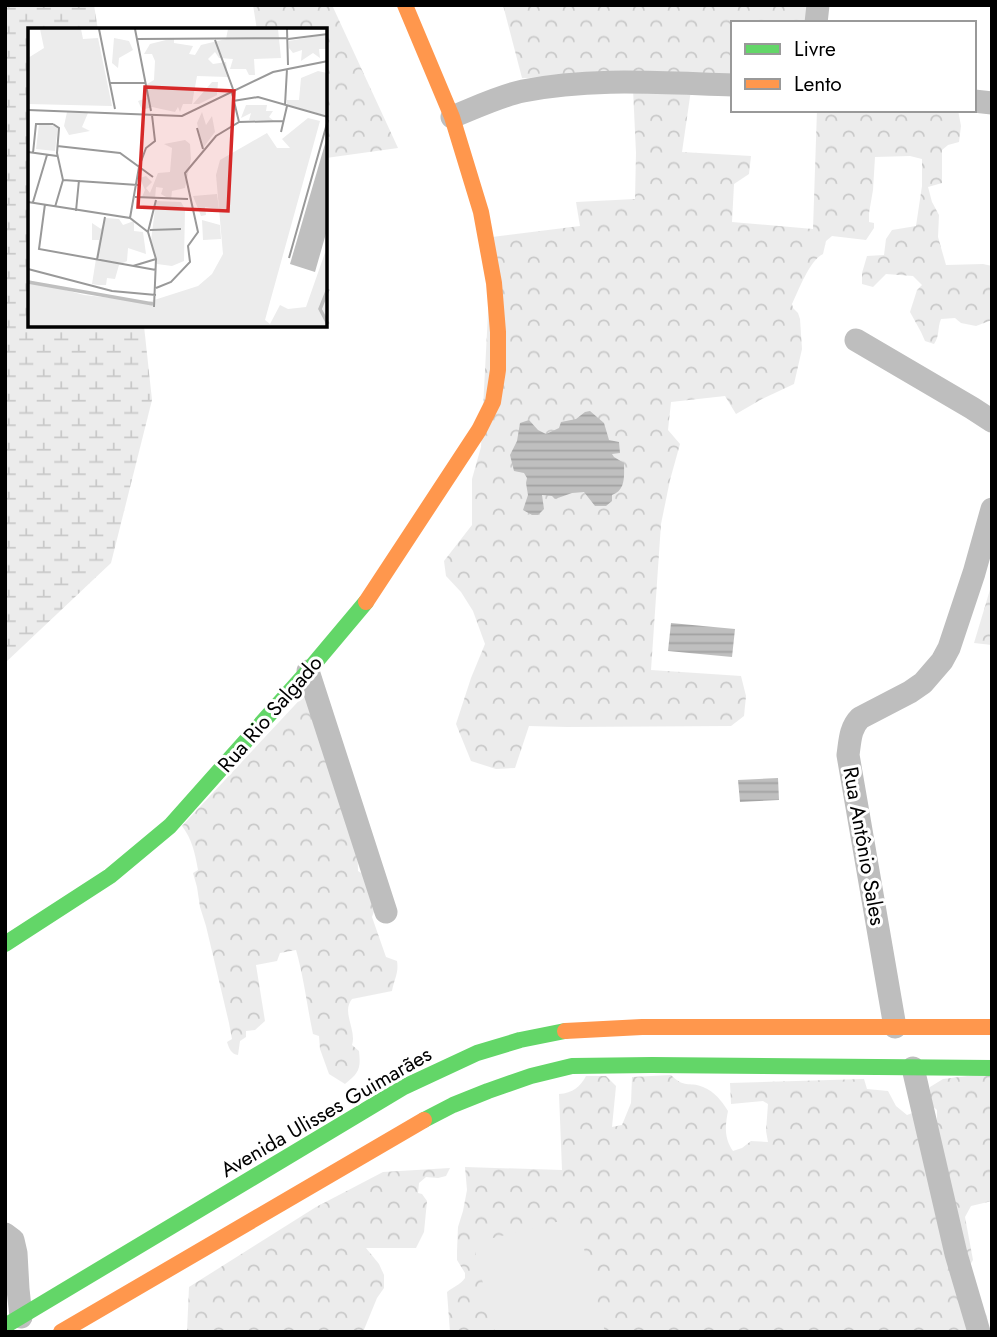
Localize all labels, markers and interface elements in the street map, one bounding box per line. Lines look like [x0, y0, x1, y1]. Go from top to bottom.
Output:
legend [731, 21, 976, 112]
inset map [28, 28, 327, 327]
text: Livre [794, 34, 836, 64]
text: Lento [794, 69, 842, 99]
street label: Rua Rio Salgado [211, 649, 329, 779]
street label: Rua Antônio Sales [835, 764, 893, 928]
street label: Avenida Ulisses Guimarães [215, 1039, 437, 1185]

